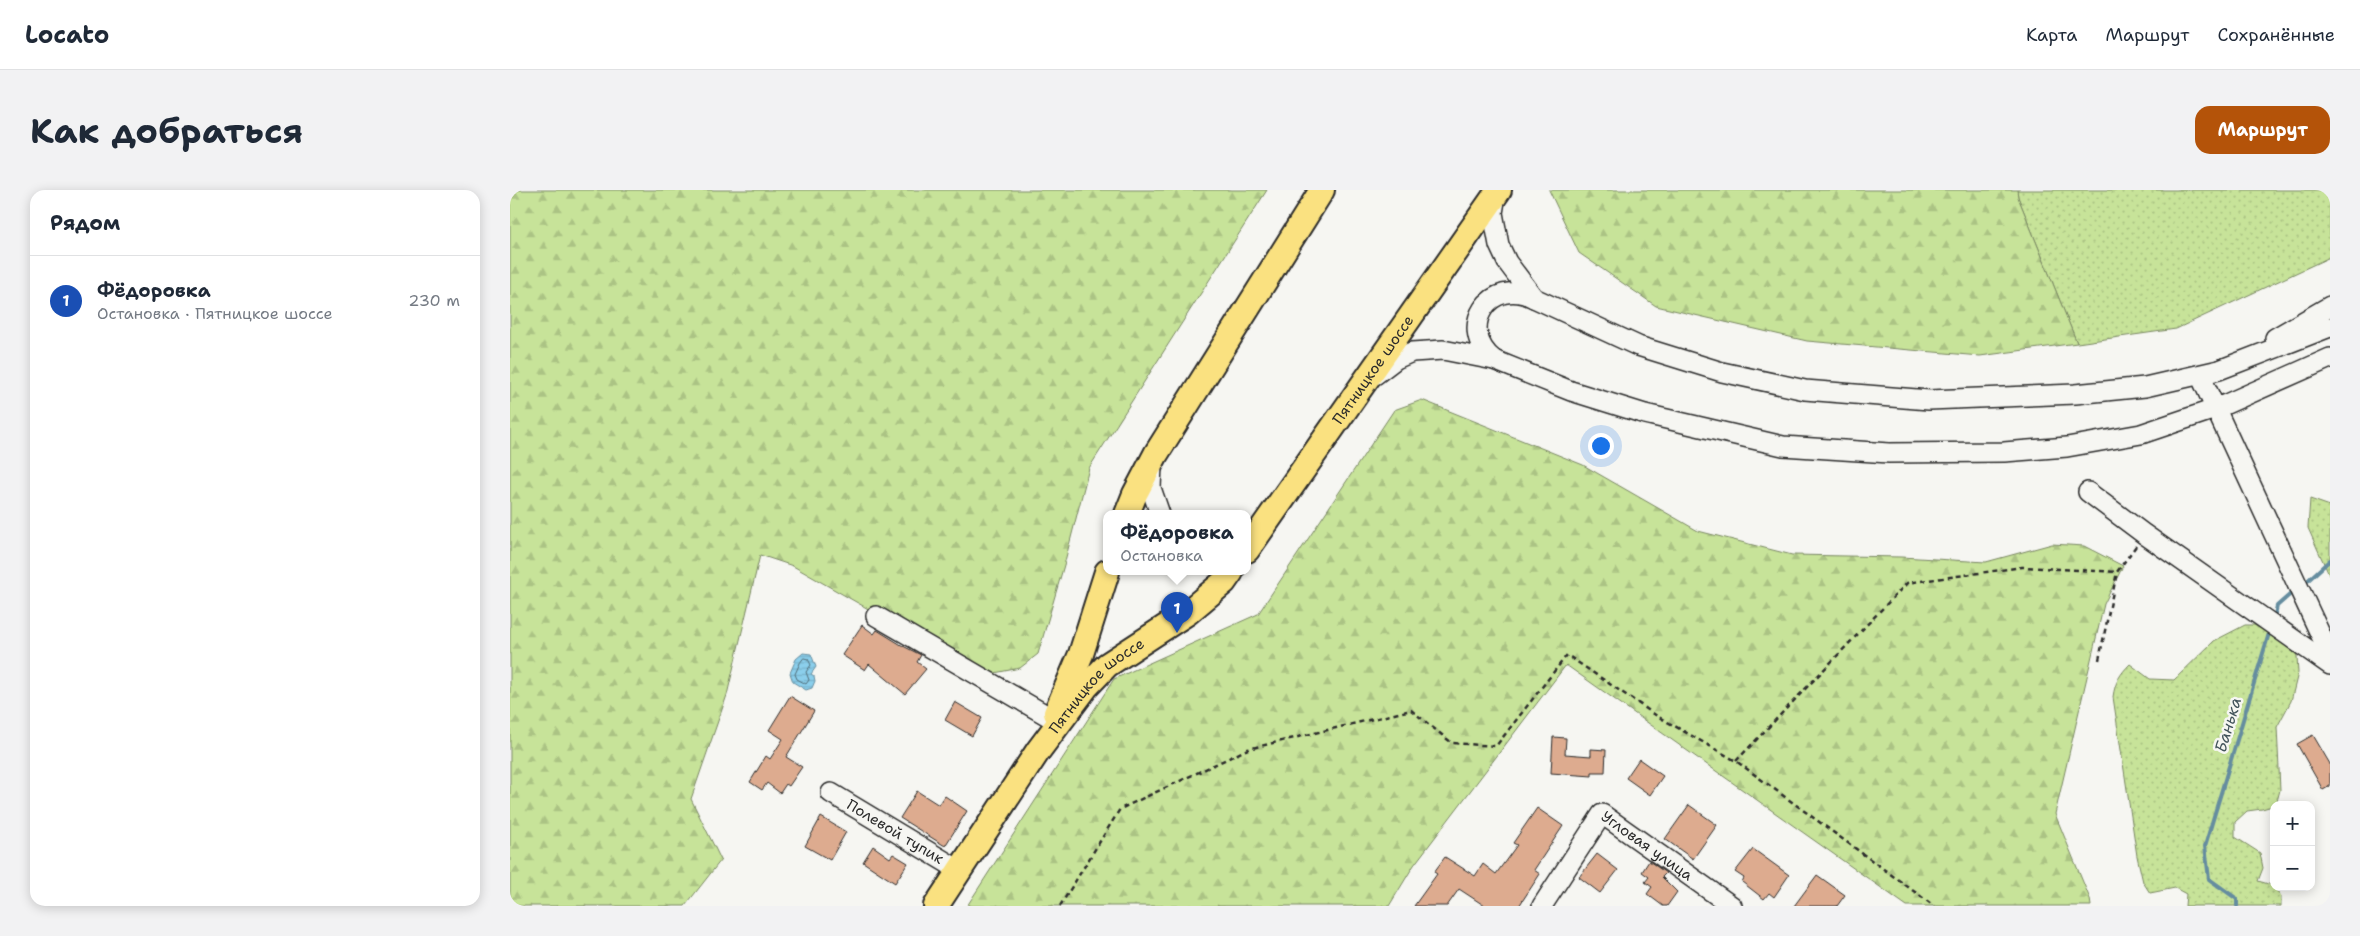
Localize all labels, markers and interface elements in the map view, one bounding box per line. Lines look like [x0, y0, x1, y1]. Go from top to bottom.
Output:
text: Locato [25, 19, 109, 51]
text: Карта [2026, 23, 2077, 47]
text: Маршрут [2105, 23, 2189, 47]
text: Сохранённые [2217, 23, 2335, 47]
button: Маршрут [2195, 106, 2330, 154]
text: Как добраться [30, 107, 303, 154]
text: Рядом [50, 209, 120, 237]
text: Фёдоровка [97, 278, 211, 303]
text: 1 [62, 290, 70, 311]
text: 230 m [408, 290, 460, 311]
text: Остановка · Пятницкое шоссе [97, 303, 333, 324]
street label: Пятницкое шоссе [1328, 311, 1418, 428]
your location [1588, 433, 1614, 459]
popup [1103, 510, 1251, 575]
text: Фёдоровка [1120, 520, 1234, 545]
text: Остановка [1120, 545, 1203, 566]
pin: 1 [1161, 592, 1193, 633]
street label: Пятницкое шоссе [1044, 633, 1148, 738]
water label: Банька [2210, 695, 2246, 755]
street label: Полевой тупик [843, 795, 948, 869]
map controls [2270, 801, 2315, 891]
button: + [2270, 801, 2315, 846]
street label: Угловая улица [1597, 807, 1697, 886]
button: − [2270, 846, 2315, 891]

